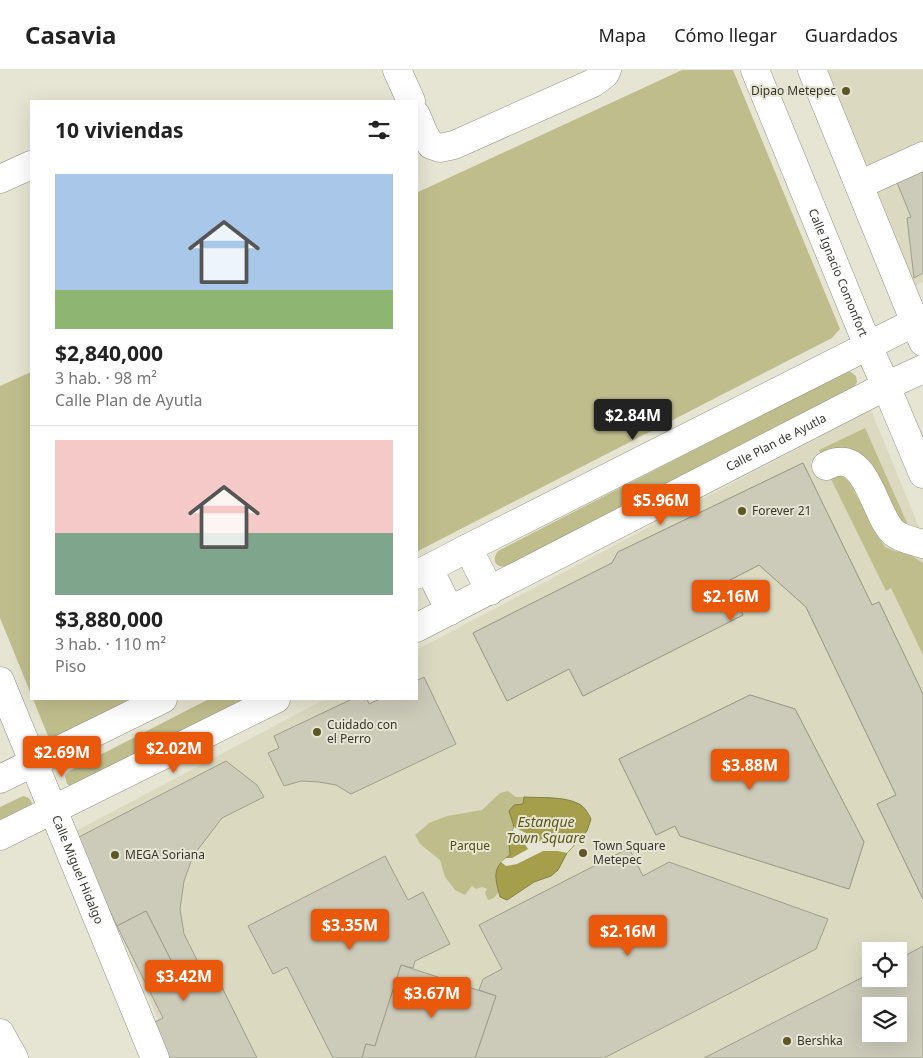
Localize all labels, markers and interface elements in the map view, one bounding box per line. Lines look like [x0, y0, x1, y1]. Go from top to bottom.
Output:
text: Casavia [25, 18, 116, 51]
text: Mapa [599, 23, 646, 47]
text: Cómo llegar [674, 23, 777, 47]
text: Guardados [805, 23, 898, 47]
place label: Dipao Metepec [751, 82, 836, 99]
marker: Dipao Metepec [840, 85, 852, 97]
text: 10 viviendas [55, 116, 184, 144]
icon: filters [365, 116, 393, 144]
street label: Calle Ignacio Comonfort [805, 206, 872, 340]
icon: home [179, 207, 269, 297]
text: $2,840,000 [55, 339, 163, 367]
text: 3 hab. · 98 m² [55, 367, 157, 389]
text: Calle Plan de Ayutla [55, 389, 203, 411]
pin: $2.84M [592, 398, 674, 441]
text: $2.84M [605, 404, 661, 426]
street label: Calle Plan de Ayutla [723, 409, 829, 475]
icon: home [179, 472, 269, 562]
pin: $5.96M [620, 484, 702, 526]
text: $5.96M [633, 489, 689, 511]
place label: Forever 21 [752, 502, 811, 519]
marker: Forever 21 [736, 505, 748, 517]
pin: $2.16M [690, 580, 772, 622]
text: $2.16M [703, 585, 759, 607]
text: $3,880,000 [55, 605, 163, 633]
text: 3 hab. · 110 m² [55, 633, 166, 655]
text: Piso [55, 655, 86, 677]
place label: Cuidado con el Perro [327, 716, 397, 747]
marker: Cuidado con el Perro [311, 726, 323, 738]
pin: $2.02M [133, 732, 215, 774]
pin: $2.69M [21, 736, 103, 778]
text: $2.02M [146, 737, 202, 759]
text: $2.69M [34, 741, 90, 763]
pin: $3.88M [709, 748, 791, 791]
text: $3.88M [722, 754, 778, 776]
water label: Estanque Town Square [506, 812, 586, 847]
street label: Calle Miguel Hidalgo [48, 813, 108, 926]
park label: Parque [450, 837, 490, 854]
place label: Town Square Metepec [593, 837, 666, 868]
place label: MEGA Soriana [125, 846, 205, 863]
marker: Town Square Metepec [577, 847, 589, 859]
marker: MEGA Soriana [109, 849, 121, 861]
pin: $3.35M [309, 908, 391, 951]
text: $3.35M [322, 914, 378, 936]
pin: $2.16M [587, 914, 669, 957]
text: $2.16M [600, 920, 656, 942]
map controls [862, 942, 907, 1042]
button: locate [862, 942, 907, 987]
pin: $3.42M [143, 960, 225, 1002]
text: $3.42M [156, 965, 212, 987]
pin: $3.67M [391, 976, 473, 1019]
text: $3.67M [404, 982, 460, 1004]
button: layers [862, 997, 907, 1042]
place label: Bershka [797, 1032, 843, 1049]
marker: Bershka [781, 1035, 793, 1047]

